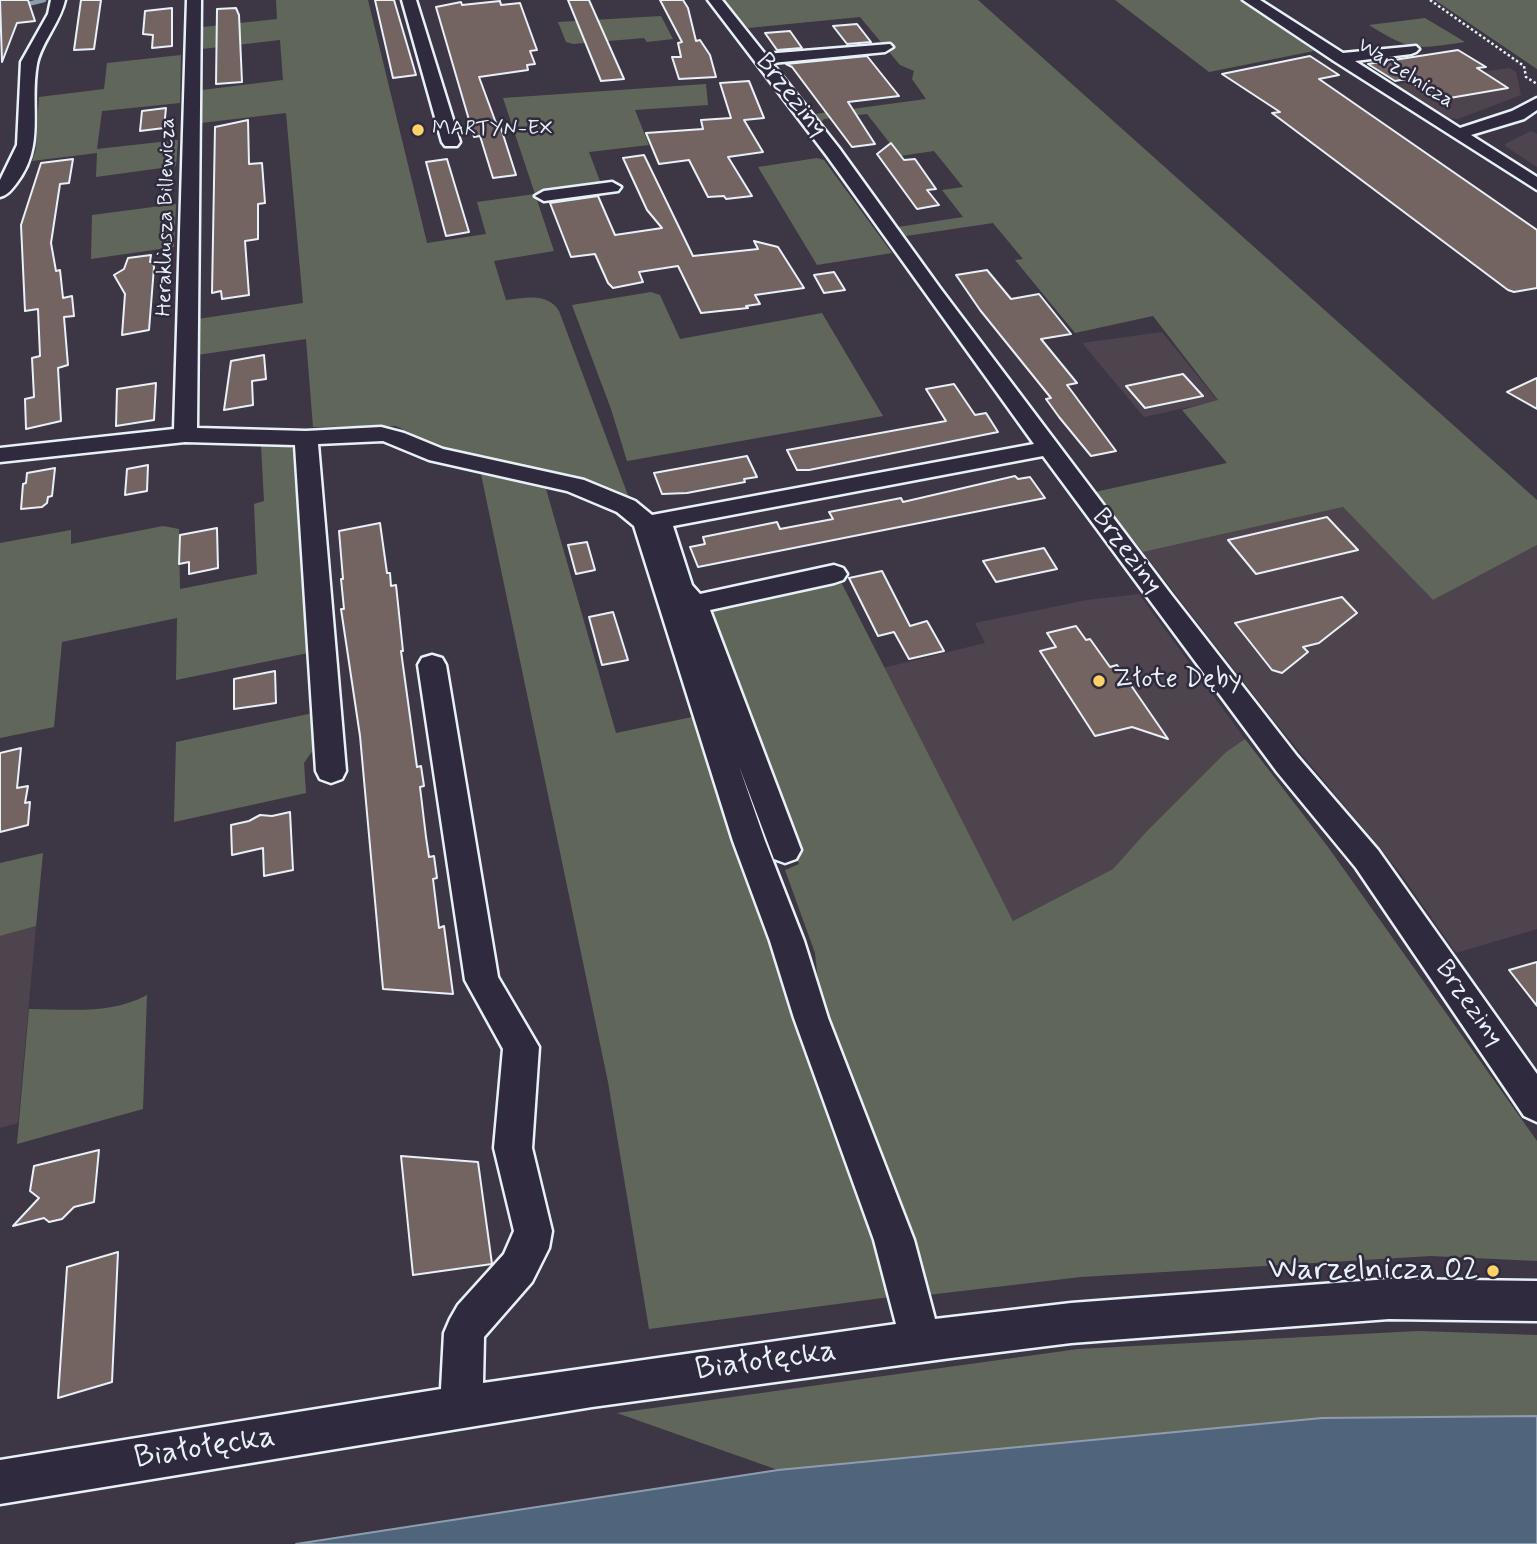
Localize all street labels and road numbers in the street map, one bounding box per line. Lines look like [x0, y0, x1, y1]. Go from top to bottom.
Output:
street label: Warzelnicza [1352, 33, 1458, 115]
street label: Brzeziny [747, 48, 833, 144]
street label: Herakliusza Billewicza [153, 117, 181, 317]
street label: Brzeziny [1084, 503, 1168, 601]
street label: Brzeziny [1427, 955, 1509, 1053]
street label: Białołęcka [693, 1333, 839, 1391]
street label: Białołęcka [132, 1419, 278, 1479]

